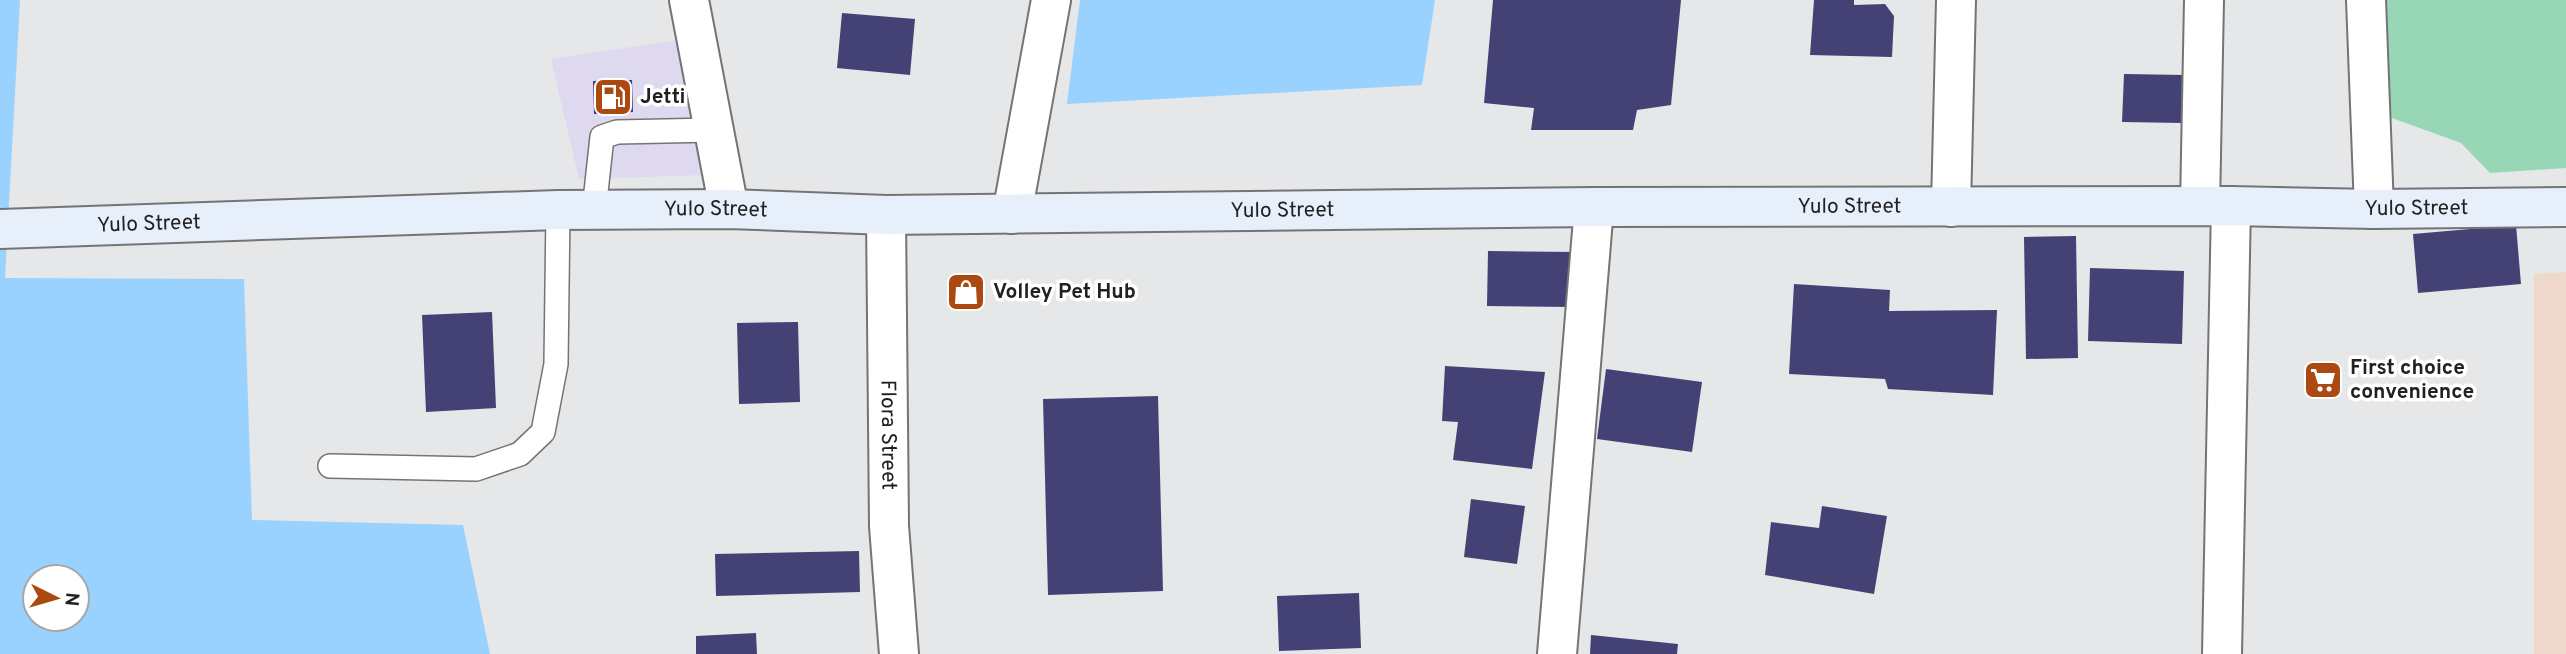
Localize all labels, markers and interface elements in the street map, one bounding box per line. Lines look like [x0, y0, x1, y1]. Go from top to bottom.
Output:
fuel station icon: Jetti [592, 76, 634, 118]
place label: Jetti [640, 84, 685, 111]
street label: Yulo Street [1798, 193, 1902, 220]
street label: Yulo Street [664, 195, 768, 224]
street label: Yulo Street [2364, 195, 2469, 223]
street label: Yulo Street [1230, 196, 1335, 225]
street label: Yulo Street [96, 209, 201, 239]
shop icon: Volley Pet Hub [945, 271, 987, 313]
place label: Volley Pet Hub [993, 279, 1136, 306]
place label: First choice convenience [2350, 355, 2474, 406]
supermarket icon: First choice convenience [2302, 359, 2344, 401]
street label: Flora Street [874, 380, 902, 490]
north arrow [21, 563, 91, 633]
text: N [58, 591, 83, 607]

